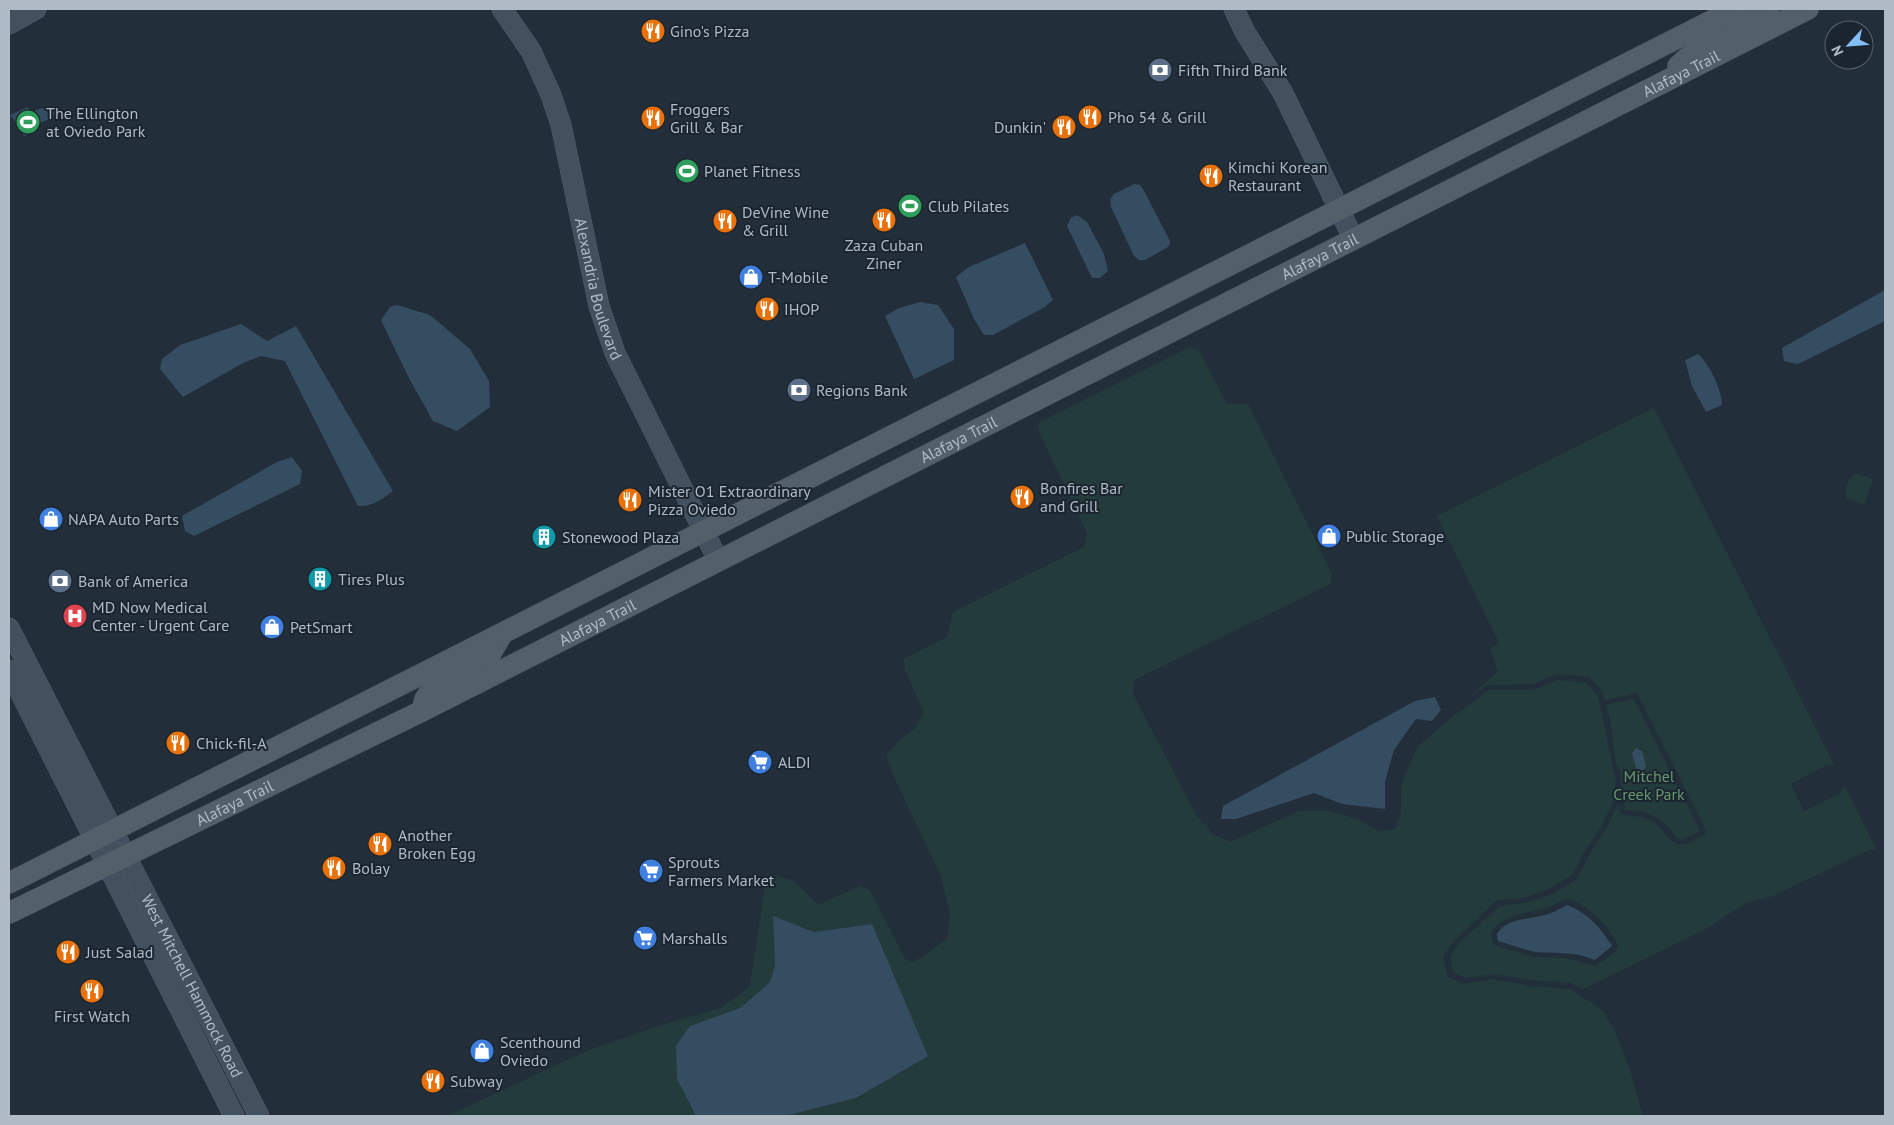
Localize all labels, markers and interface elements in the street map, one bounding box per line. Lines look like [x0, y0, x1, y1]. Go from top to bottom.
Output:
restaurant icon: Gino's Pizza [640, 18, 666, 44]
north arrow [1824, 20, 1874, 70]
place label: Gino's Pizza [670, 21, 750, 41]
text: N [1827, 43, 1847, 59]
street label: Alafaya Trail [1639, 45, 1723, 101]
bank icon: Fifth Third Bank [1147, 57, 1173, 83]
place label: Fifth Third Bank [1178, 60, 1288, 80]
place label: Froggers Grill & Bar [670, 99, 744, 137]
place label: The Ellington at Oviedo Park [46, 103, 146, 141]
restaurant icon: Pho 54 & Grill [1077, 104, 1103, 130]
restaurant icon: Froggers Grill & Bar [640, 105, 666, 131]
place label: Pho 54 & Grill [1108, 107, 1207, 127]
sports icon: The Ellington at Oviedo Park [15, 109, 41, 135]
restaurant icon: Dunkin' [1051, 114, 1077, 140]
place label: Dunkin' [994, 117, 1046, 137]
place label: Kimchi Korean Restaurant [1228, 157, 1327, 195]
sports icon: Planet Fitness [674, 158, 700, 184]
place label: Planet Fitness [704, 161, 801, 181]
restaurant icon: Kimchi Korean Restaurant [1198, 163, 1224, 189]
sports icon: Club Pilates [897, 193, 923, 219]
place label: Club Pilates [928, 196, 1010, 216]
place label: DeVine Wine & Grill [742, 202, 829, 240]
restaurant icon: Zaza Cuban Ziner [871, 207, 897, 233]
restaurant icon: DeVine Wine & Grill [712, 208, 738, 234]
street label: Alexandria Boulevard [571, 216, 627, 363]
street label: Alafaya Trail [1278, 228, 1362, 284]
place label: Zaza Cuban Ziner [845, 235, 923, 273]
shop icon: T-Mobile [738, 264, 764, 290]
place label: T-Mobile [768, 267, 828, 287]
restaurant icon: IHOP [754, 296, 780, 322]
place label: IHOP [784, 299, 819, 319]
bank icon: Regions Bank [786, 377, 812, 403]
place label: Regions Bank [816, 380, 908, 400]
street label: Alafaya Trail [916, 411, 1001, 467]
place label: Bonfires Bar and Grill [1040, 478, 1123, 516]
place label: Mister O1 Extraordinary Pizza Oviedo [648, 481, 811, 519]
restaurant icon: Bonfires Bar and Grill [1009, 484, 1035, 510]
restaurant icon: Mister O1 Extraordinary Pizza Oviedo [617, 487, 643, 513]
shop icon: NAPA Auto Parts [38, 506, 64, 532]
place label: NAPA Auto Parts [68, 509, 179, 529]
shop icon: Public Storage [1316, 523, 1342, 549]
building icon: Stonewood Plaza [531, 524, 557, 550]
place label: Public Storage [1346, 526, 1444, 546]
place label: Stonewood Plaza [562, 527, 679, 547]
building icon: Tires Plus [307, 566, 333, 592]
bank icon: Bank of America [47, 568, 73, 594]
place label: Tires Plus [338, 569, 405, 589]
place label: Bank of America [78, 571, 188, 591]
street label: Alafaya Trail [555, 594, 639, 650]
place label: MD Now Medical Center - Urgent Care [92, 597, 229, 635]
hospital icon: MD Now Medical Center - Urgent Care [62, 603, 88, 629]
shop icon: PetSmart [259, 614, 285, 640]
place label: PetSmart [290, 617, 353, 637]
restaurant icon: Chick-fil-A [165, 730, 191, 756]
place label: Chick-fil-A [196, 733, 267, 753]
supermarket icon: ALDI [747, 749, 773, 775]
place label: ALDI [778, 752, 811, 772]
park label: Mitchel Creek Park [1613, 766, 1685, 804]
street label: Alafaya Trail [192, 775, 277, 830]
place label: Another Broken Egg [398, 825, 476, 863]
restaurant icon: Another Broken Egg [367, 831, 393, 857]
place label: Sprouts Farmers Market [668, 852, 775, 890]
restaurant icon: Bolay [321, 855, 347, 881]
place label: Bolay [352, 858, 391, 878]
supermarket icon: Sprouts Farmers Market [638, 858, 664, 884]
street label: West Mitchell Hammock Road [137, 891, 247, 1081]
supermarket icon: Marshalls [632, 925, 658, 951]
place label: Marshalls [662, 928, 728, 948]
restaurant icon: Just Salad [55, 939, 81, 965]
place label: Just Salad [85, 942, 153, 962]
restaurant icon: First Watch [79, 978, 105, 1004]
place label: First Watch [54, 1006, 130, 1026]
place label: Scenthound Oviedo [500, 1032, 581, 1070]
shop icon: Scenthound Oviedo [469, 1038, 495, 1064]
restaurant icon: Subway [420, 1068, 446, 1094]
place label: Subway [450, 1071, 503, 1091]

